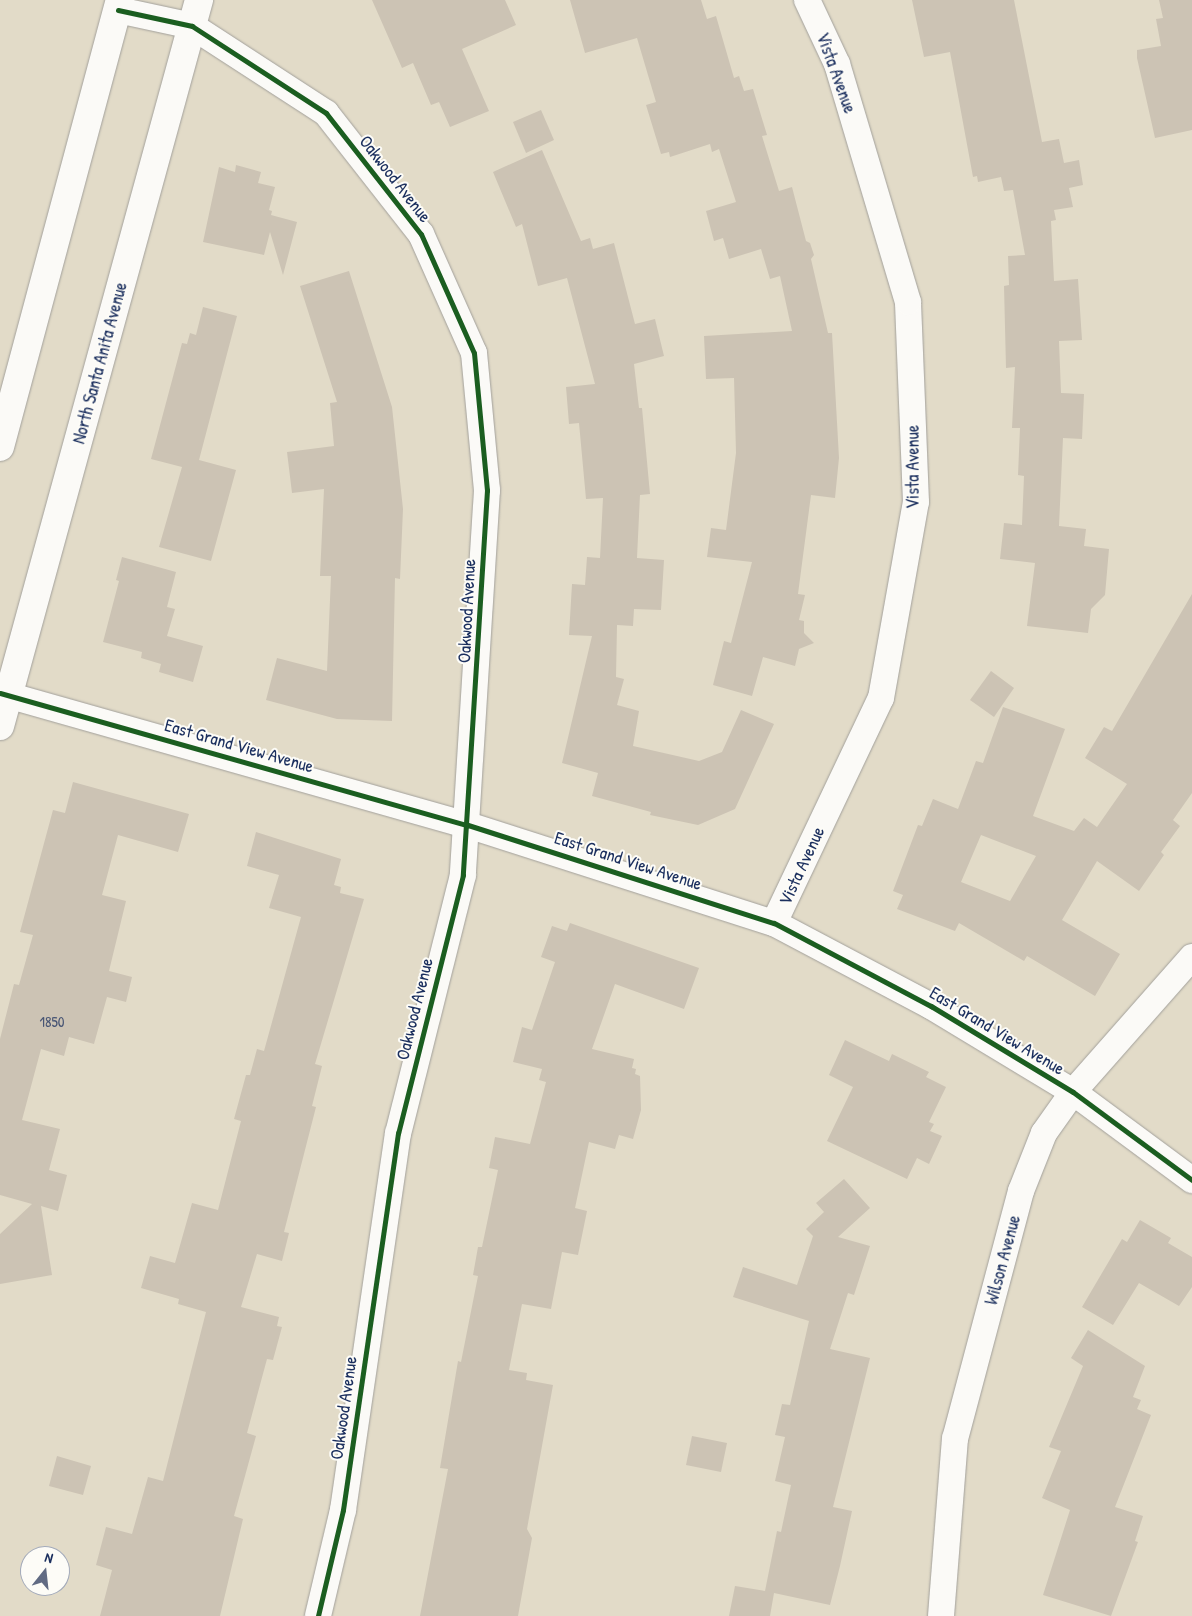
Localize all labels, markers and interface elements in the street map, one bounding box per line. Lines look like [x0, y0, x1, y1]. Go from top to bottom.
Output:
street label: Vista Avenue [811, 30, 861, 116]
street label: Oakwood Avenue [354, 131, 436, 227]
street label: North Santa Anita Avenue [68, 280, 132, 446]
street label: Vista Avenue [902, 425, 924, 509]
street label: Oakwood Avenue [453, 558, 481, 664]
street label: East Grand View Avenue [162, 714, 316, 778]
street label: Vista Avenue [774, 823, 830, 909]
street label: East Grand View Avenue [552, 827, 704, 895]
street label: Oakwood Avenue [392, 956, 438, 1062]
street label: East Grand View Avenue [926, 982, 1068, 1080]
house number: 1850 [39, 1013, 65, 1031]
street label: Wilson Avenue [981, 1213, 1025, 1307]
street label: Oakwood Avenue [326, 1355, 362, 1461]
north arrow [20, 1546, 70, 1596]
text: N [43, 1547, 55, 1567]

